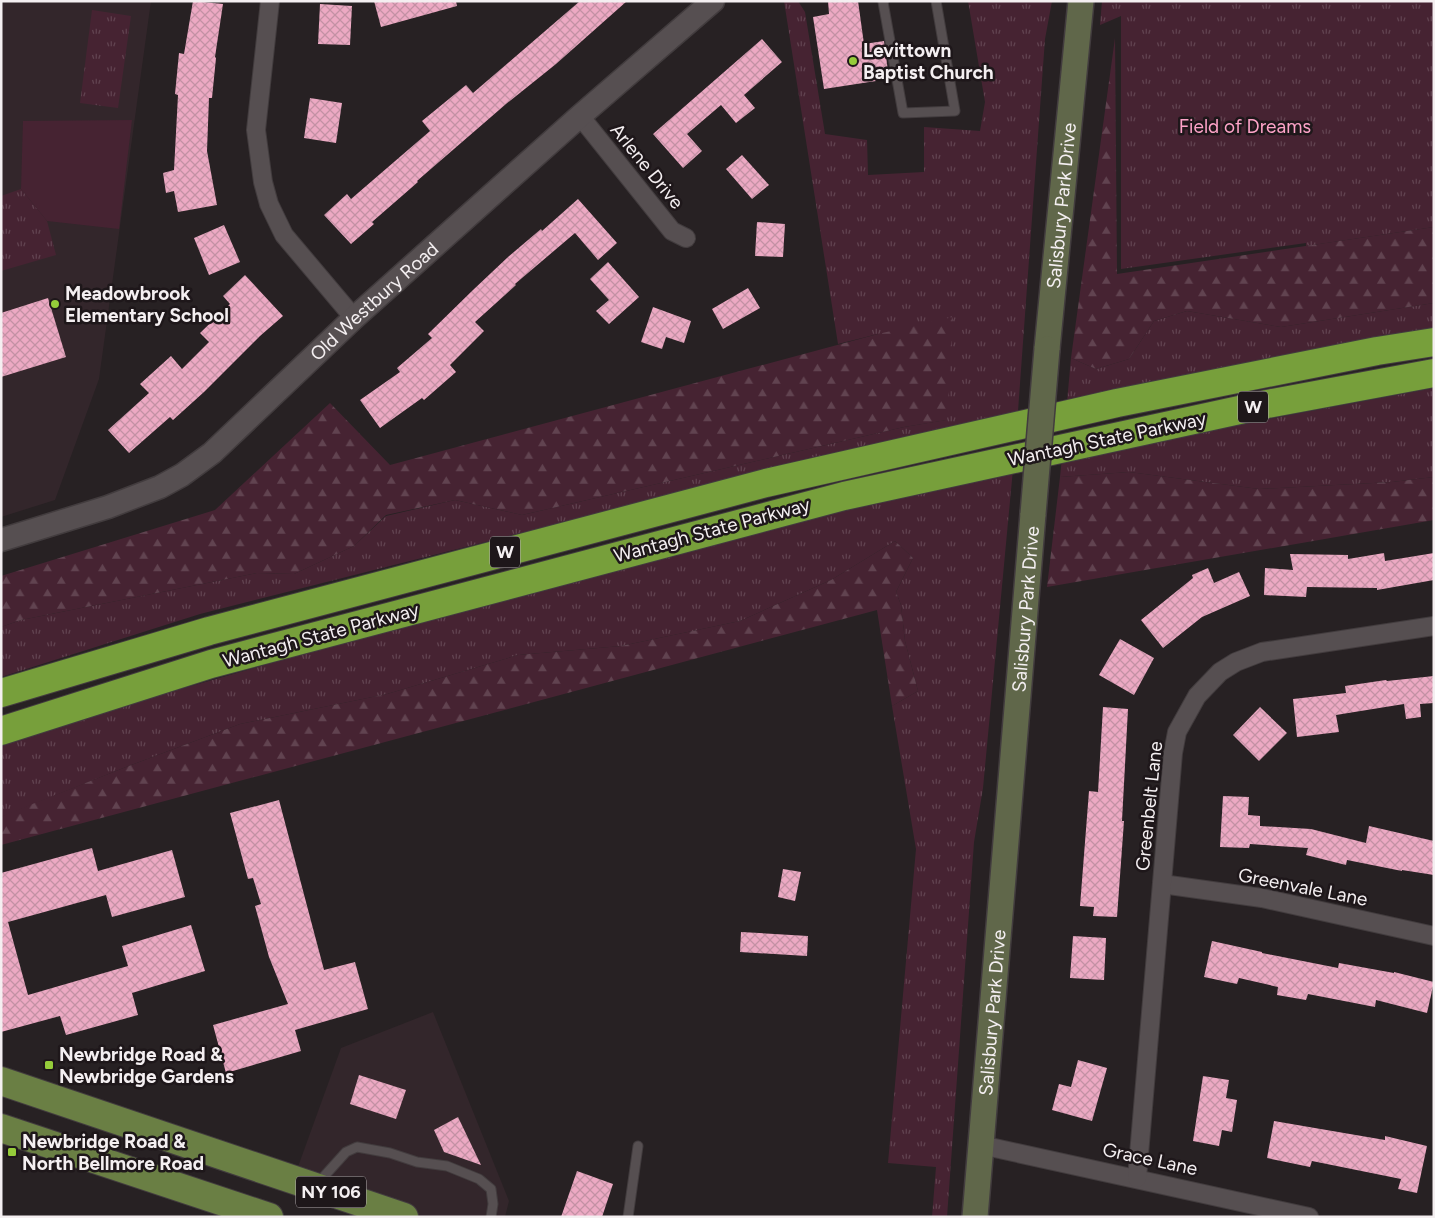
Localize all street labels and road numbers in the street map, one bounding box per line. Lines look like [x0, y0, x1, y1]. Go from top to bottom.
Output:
street label: Arlene Drive [606, 119, 688, 213]
street label: Salisbury Park Drive [1041, 122, 1081, 290]
street label: Old Westbury Road [305, 237, 443, 365]
road number: W [1238, 392, 1268, 422]
street label: Wantagh State Parkway [1006, 407, 1208, 471]
street label: Wantagh State Parkway [611, 493, 813, 567]
street label: Salisbury Park Drive [1007, 525, 1043, 693]
road number: W [490, 536, 520, 568]
street label: Wantagh State Parkway [220, 598, 422, 672]
street label: Greenbelt Lane [1131, 740, 1167, 872]
street label: Greenvale Lane [1236, 863, 1370, 911]
street label: Salisbury Park Drive [974, 929, 1010, 1097]
street label: Grace Lane [1100, 1138, 1200, 1180]
road number: NY 106 [296, 1176, 366, 1208]

